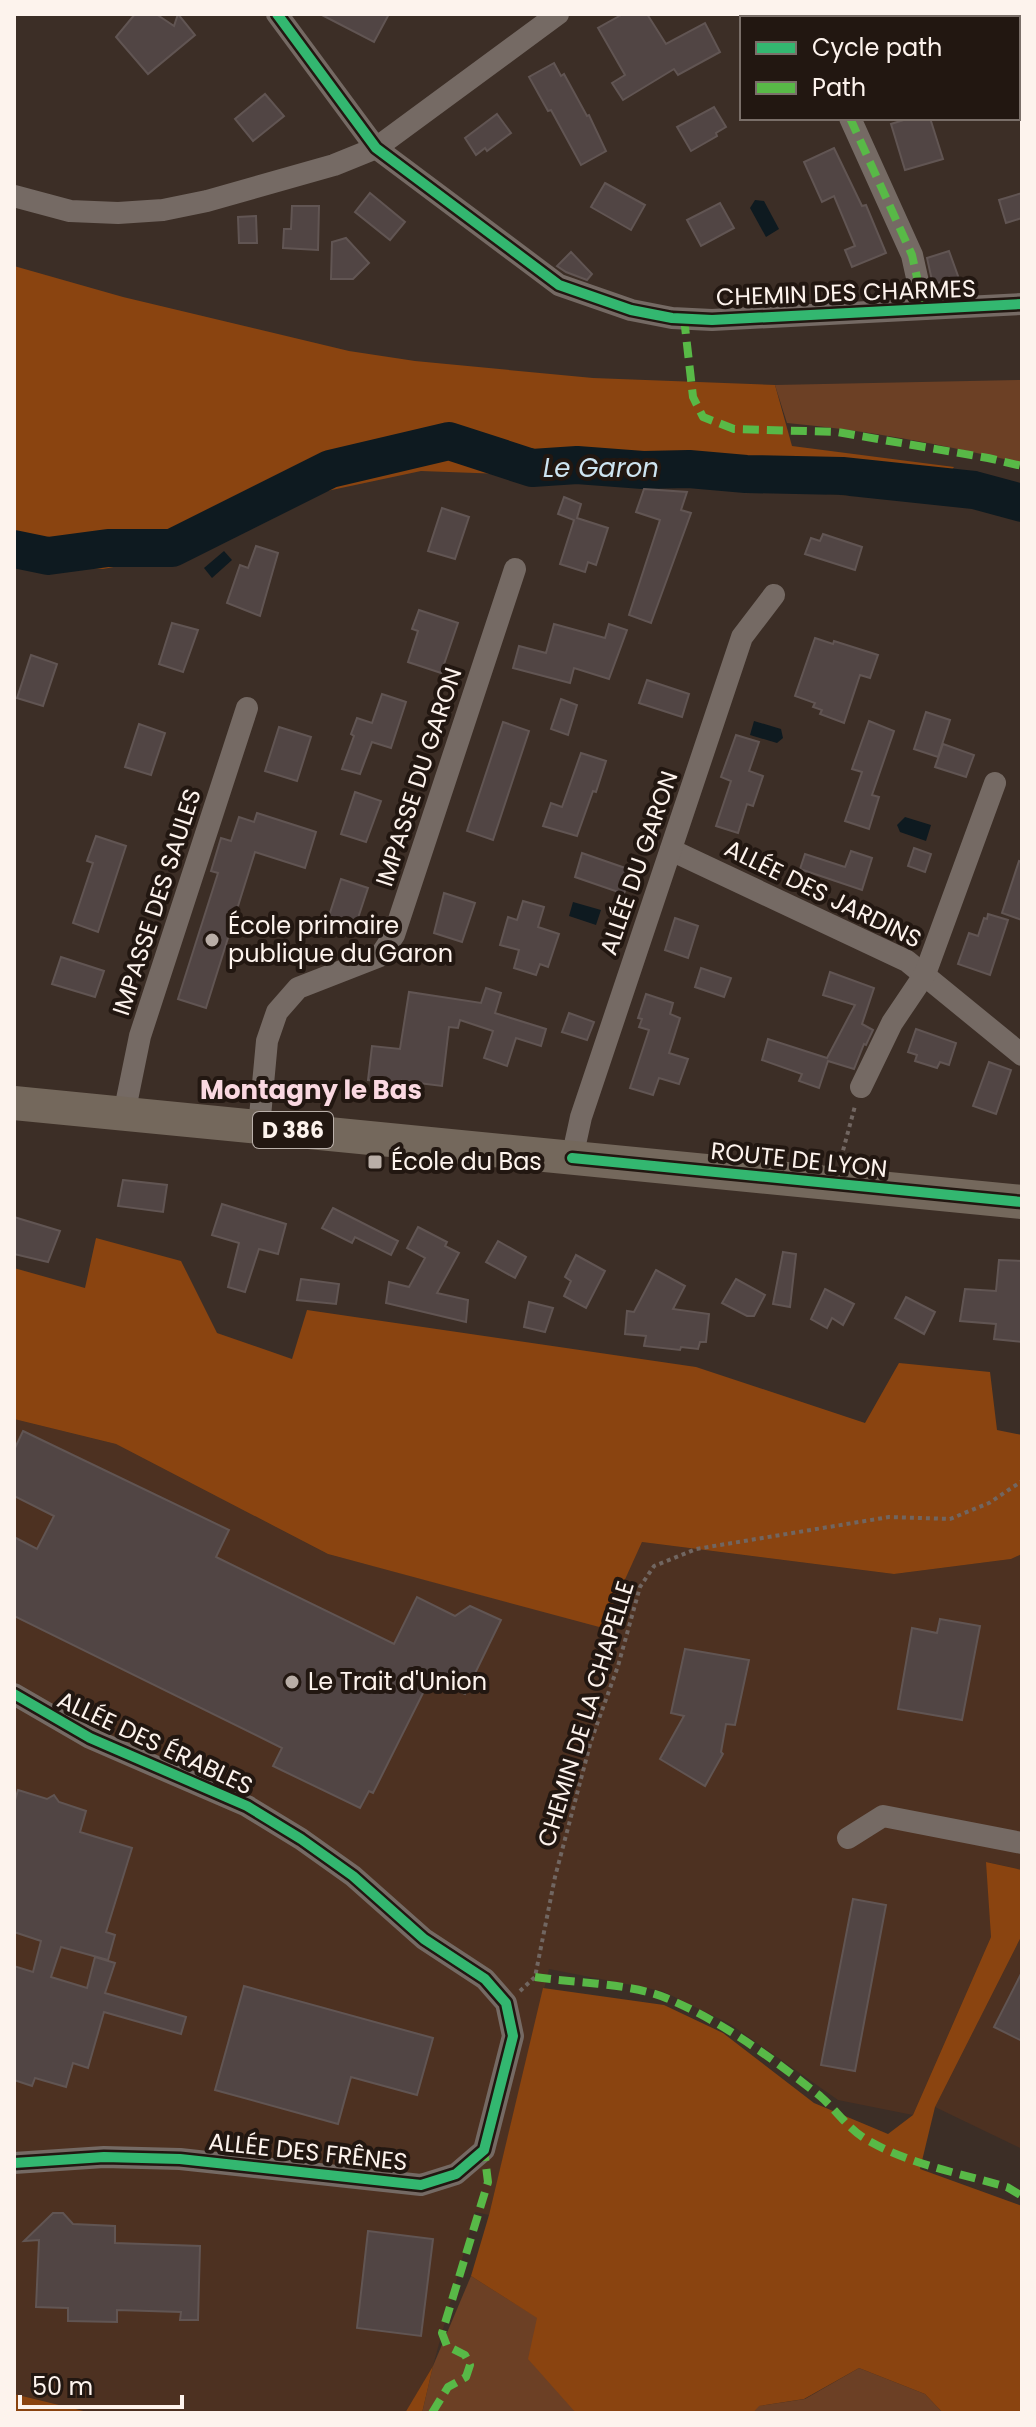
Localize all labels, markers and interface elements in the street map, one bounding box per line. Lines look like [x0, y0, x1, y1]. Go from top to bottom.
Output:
legend [740, 16, 1020, 120]
text: Cycle path [812, 31, 942, 64]
text: Path [812, 71, 866, 104]
street label: CHEMIN DES CHARMES [715, 271, 977, 314]
water label: Le Garon [543, 450, 659, 486]
street label: IMPASSE DU GARON [368, 663, 469, 891]
street label: ALLÉE DU GARON [592, 766, 685, 959]
street label: IMPASSE DES SAULES [104, 784, 209, 1019]
street label: ALLÉE DES JARDINS [719, 832, 927, 956]
place label: École primaire publique du Garon [228, 909, 453, 970]
marker: École primaire publique du Garon [203, 931, 221, 949]
district label: Montagny le Bas [200, 1072, 422, 1108]
road number: D 386 [253, 1112, 333, 1148]
street label: ROUTE DE LYON [709, 1134, 889, 1185]
place label: École du Bas [391, 1145, 542, 1178]
marker: École du Bas [366, 1153, 384, 1171]
street label: CHEMIN DE LA CHAPELLE [529, 1577, 642, 1851]
place label: Le Trait d'Union [308, 1665, 487, 1698]
marker: Le Trait d'Union [283, 1673, 301, 1691]
street label: ALLÉE DES ÉRABLES [52, 1683, 258, 1802]
street label: ALLÉE DES FRÊNES [207, 2125, 409, 2178]
scale bar [20, 2359, 182, 2409]
text: 50 m [32, 2370, 93, 2403]

